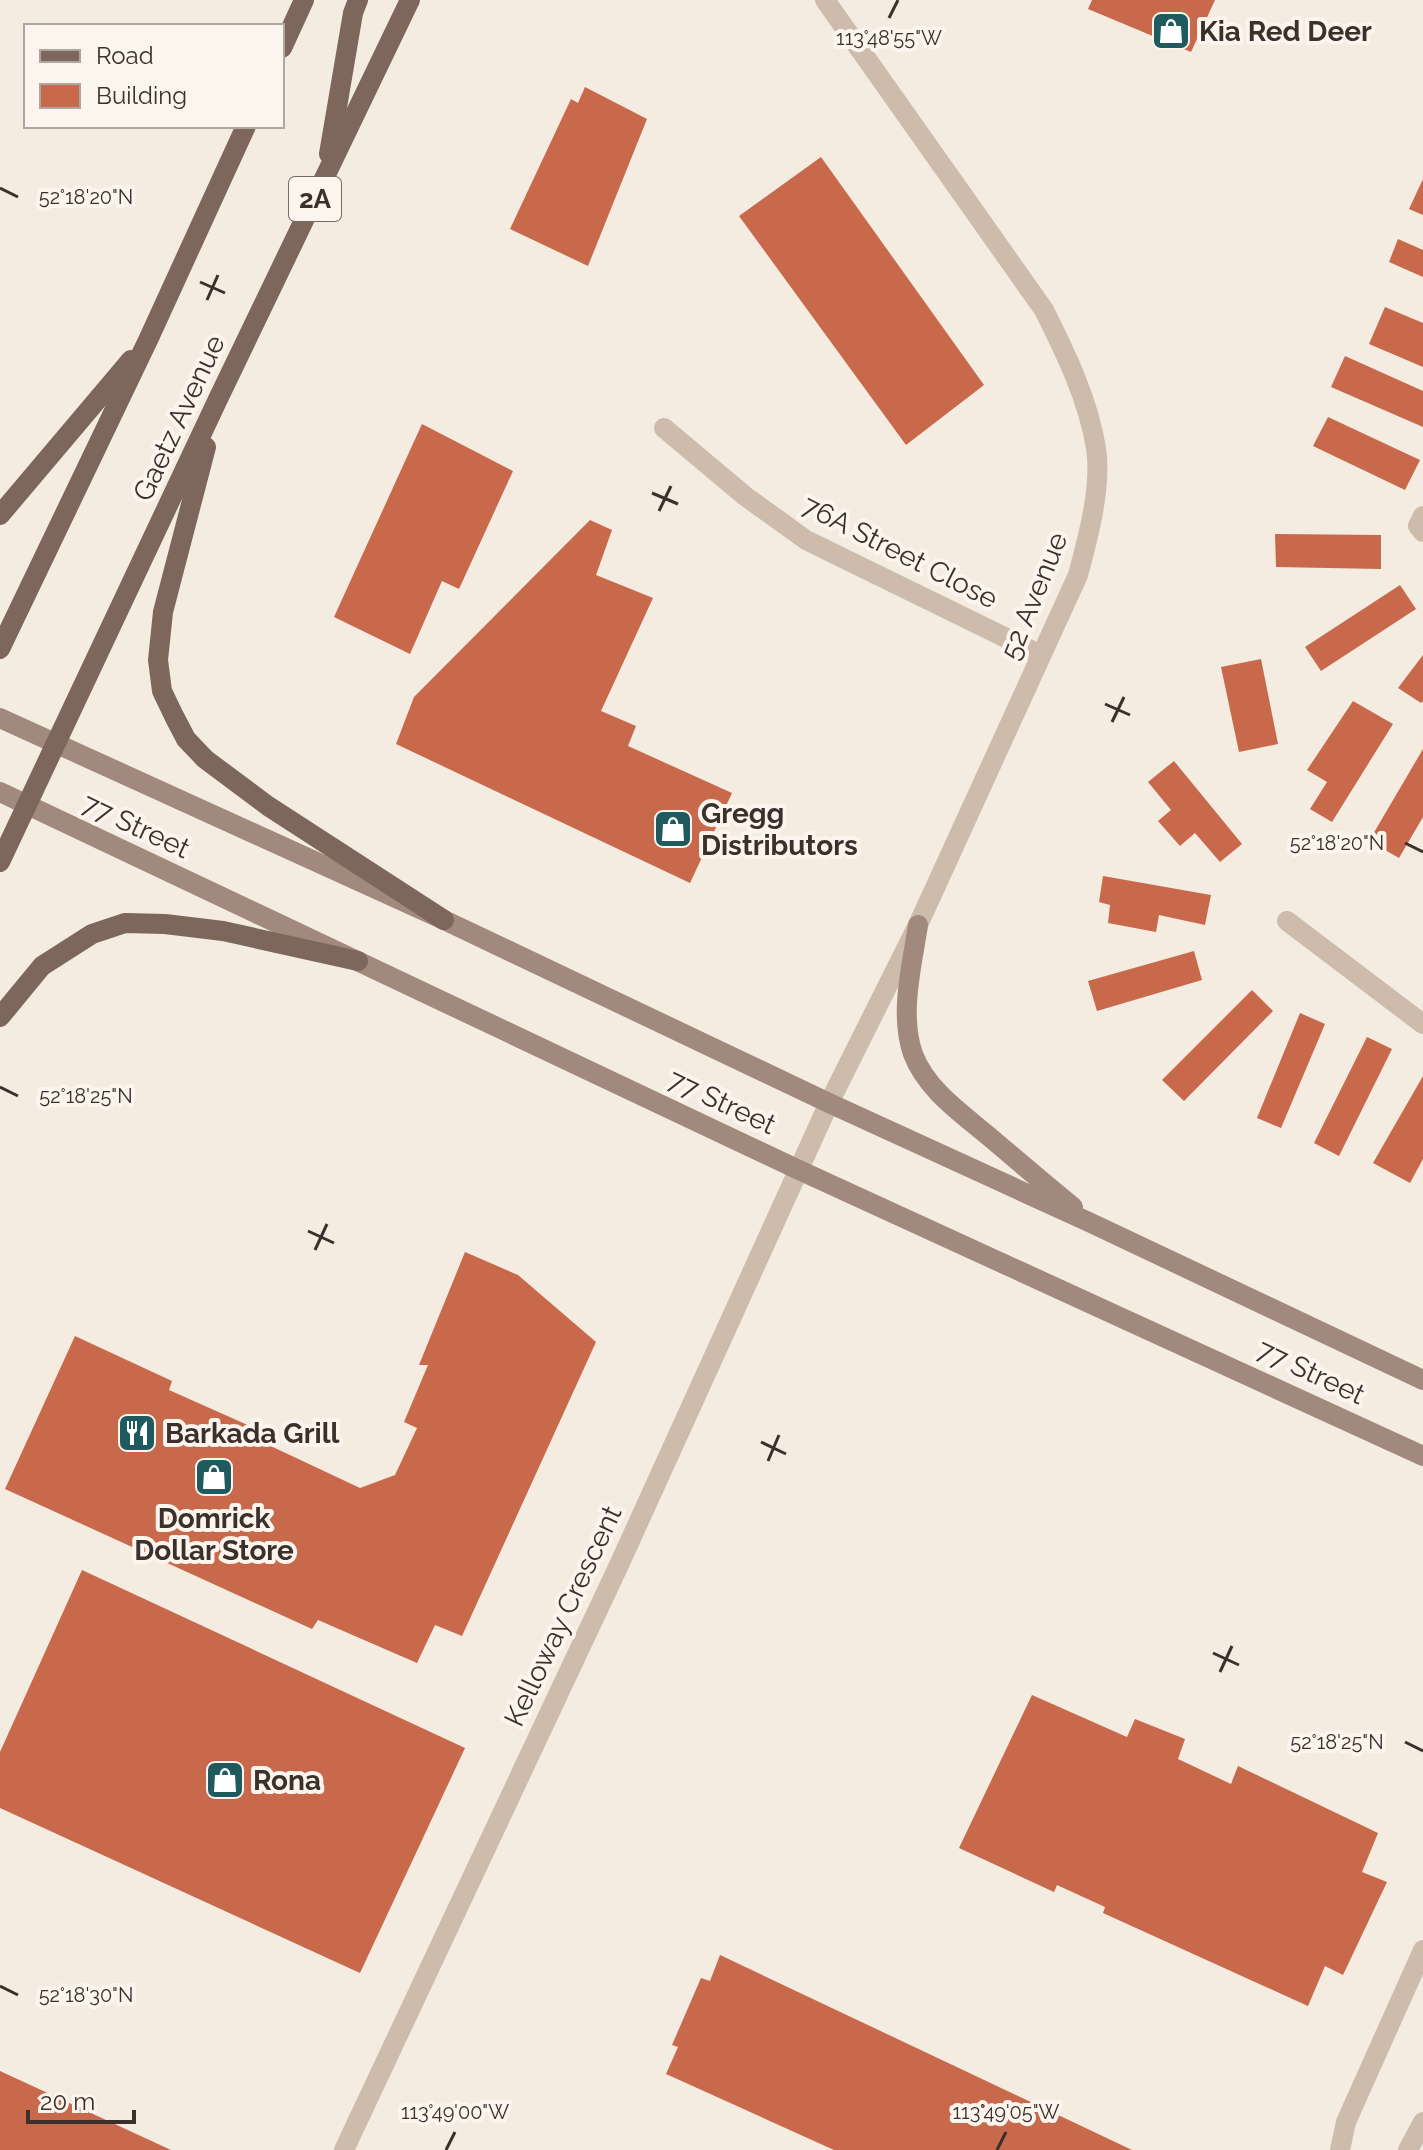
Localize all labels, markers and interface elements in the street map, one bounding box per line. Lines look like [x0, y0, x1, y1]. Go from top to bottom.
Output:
shop icon: Kia Red Deer [1150, 10, 1192, 52]
place label: Kia Red Deer [1199, 15, 1372, 48]
legend [24, 24, 284, 128]
text: 113°48'55"W [836, 26, 942, 50]
text: Road [96, 41, 154, 70]
text: Building [96, 81, 187, 110]
road number: 2A [289, 177, 341, 221]
text: 52°18'20"N [39, 185, 133, 209]
street label: Gaetz Avenue [126, 330, 232, 506]
street label: 76A Street Close [797, 489, 1003, 615]
street label: 52 Avenue [994, 528, 1074, 664]
street label: 77 Street [77, 787, 196, 865]
place label: Gregg Distributors [701, 797, 858, 862]
shop icon: Gregg Distributors [652, 808, 694, 850]
text: 52°18'20"N [1290, 831, 1384, 855]
street label: 77 Street [663, 1063, 782, 1141]
text: 52°18'25"N [39, 1084, 133, 1108]
street label: 77 Street [1252, 1333, 1371, 1411]
restaurant icon: Barkada Grill [116, 1412, 158, 1454]
place label: Barkada Grill [165, 1417, 340, 1450]
shop icon: Domrick Dollar Store [193, 1456, 235, 1498]
street label: Kelloway Crescent [497, 1500, 629, 1732]
place label: Domrick Dollar Store [134, 1502, 294, 1567]
text: 52°18'25"N [1290, 1730, 1384, 1754]
shop icon: Rona [204, 1759, 246, 1801]
place label: Rona [253, 1764, 321, 1797]
text: 52°18'30"N [39, 1983, 133, 2007]
scale bar [28, 2074, 134, 2124]
text: 20 m [40, 2087, 95, 2116]
text: 113°49'00"W [401, 2100, 509, 2124]
text: 113°49'05"W [953, 2100, 1060, 2124]

